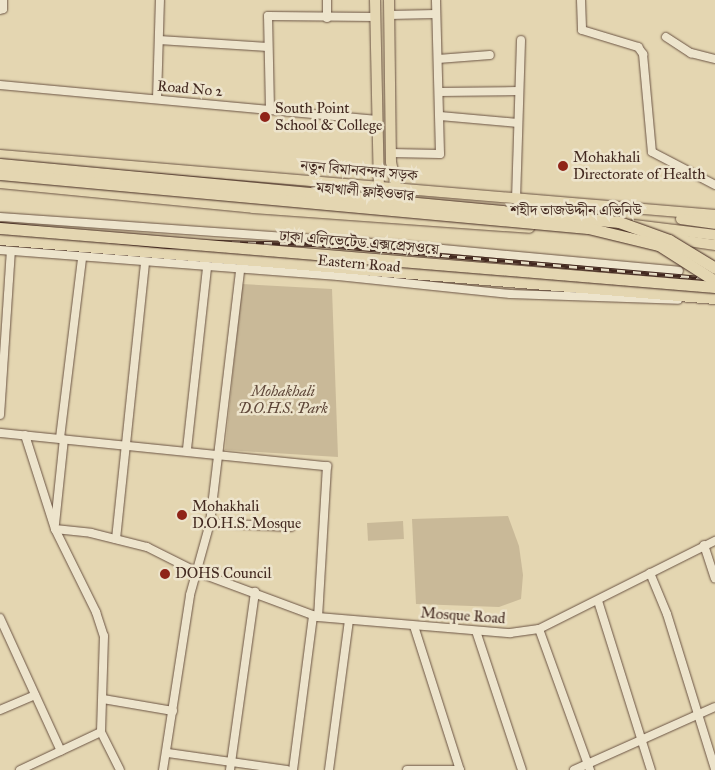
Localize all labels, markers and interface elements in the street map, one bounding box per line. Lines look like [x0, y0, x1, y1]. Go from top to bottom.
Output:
street label: Road No 2 [156, 77, 224, 101]
place label: South Point School & College [275, 99, 382, 134]
marker: South Point School & College [259, 111, 271, 123]
place label: Mohakhali Directorate of Health [573, 148, 706, 183]
street label: নতুন বিমানবন্দর সড়ক [300, 157, 418, 185]
marker: Mohakhali Directorate of Health [557, 160, 569, 172]
street label: মহাখালী ফ্লাইওভার [315, 179, 415, 205]
street label: শহীদ তাজউদ্দীন এভিনিউ [510, 202, 642, 220]
street label: ঢাকা এলিভেটেড এক্সপ্রেসওয়ে [278, 227, 440, 259]
street label: Eastern Road [317, 251, 401, 277]
park label: Mohakhali D.O.H.S. Park [238, 382, 328, 417]
place label: Mohakhali D.O.H.S. Mosque [192, 497, 301, 532]
marker: Mohakhali D.O.H.S. Mosque [176, 509, 188, 521]
place label: DOHS Council [175, 565, 271, 583]
marker: DOHS Council [159, 568, 171, 580]
street label: Mosque Road [420, 604, 506, 628]

